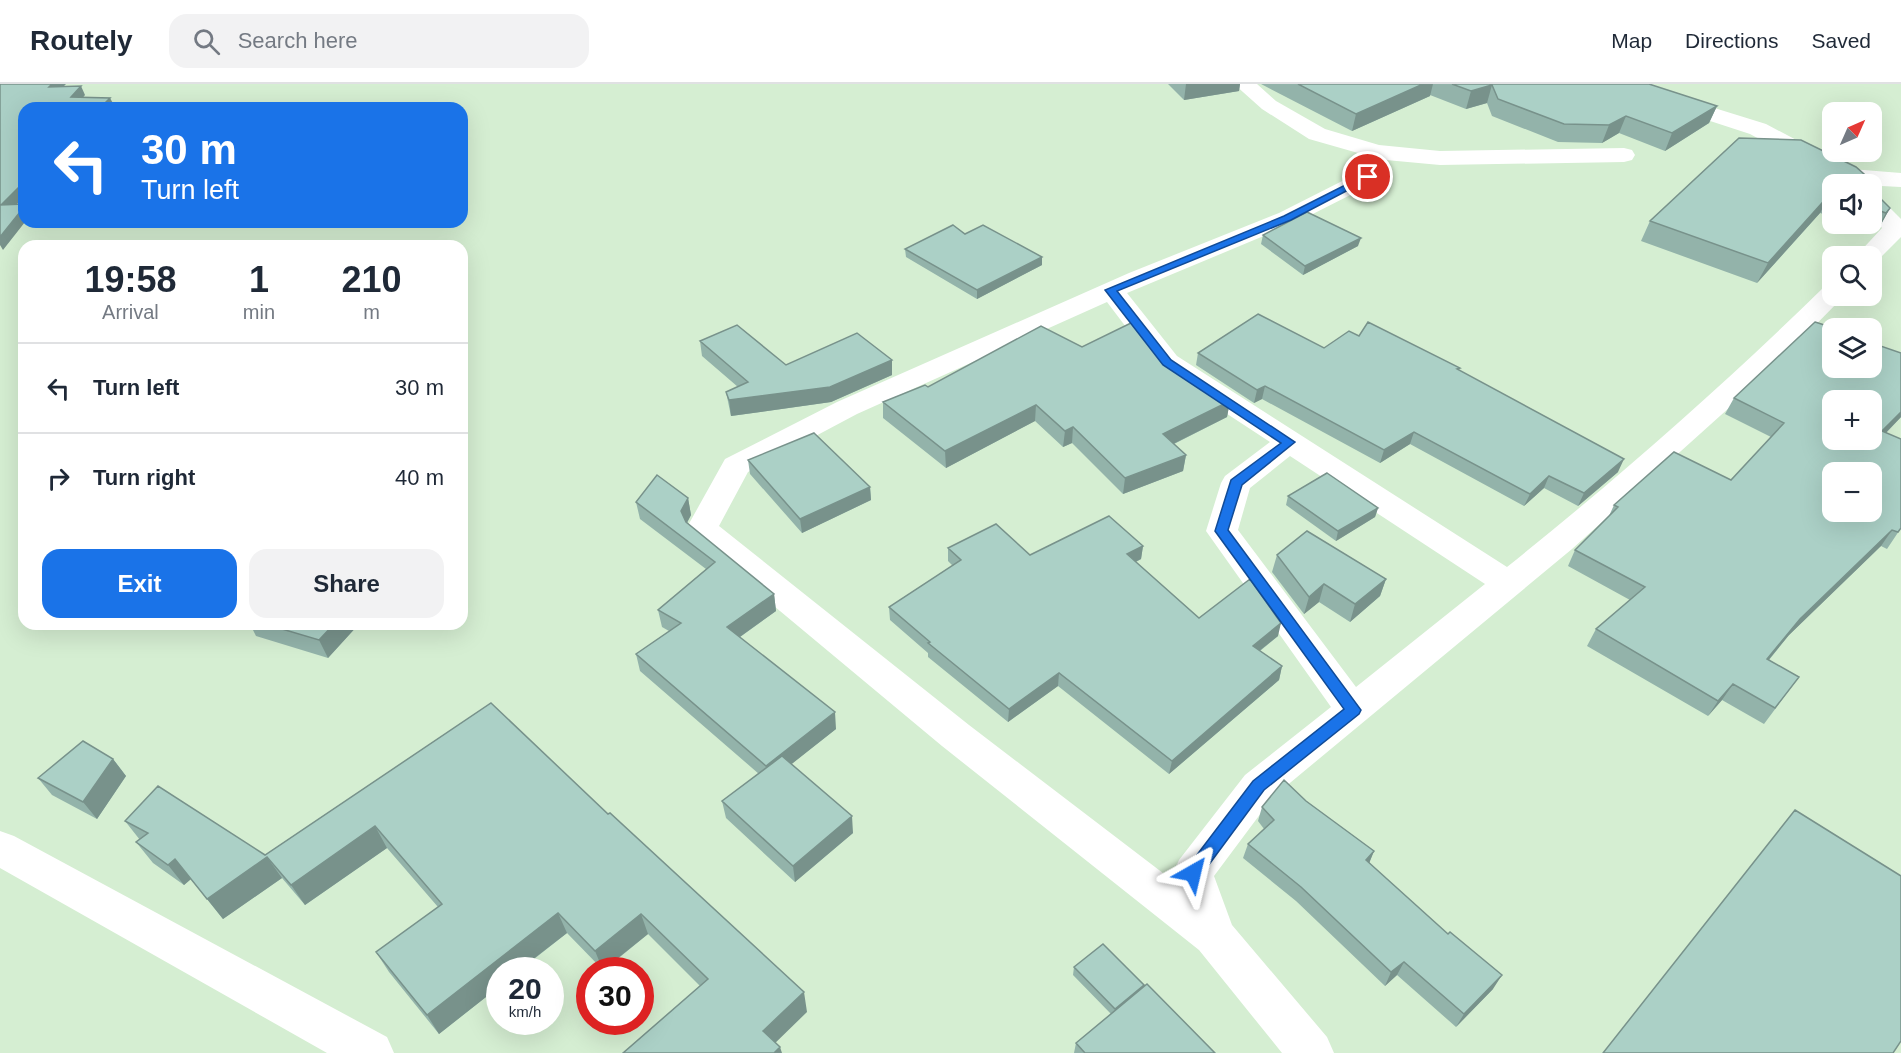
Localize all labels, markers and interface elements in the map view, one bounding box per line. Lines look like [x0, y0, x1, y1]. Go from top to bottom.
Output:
search box [169, 14, 589, 68]
text: Routely [30, 25, 133, 56]
icon: search [190, 25, 223, 58]
text: Search here [238, 28, 358, 53]
text: Map [1611, 29, 1652, 52]
text: Directions [1685, 29, 1778, 52]
text: Saved [1811, 29, 1871, 52]
north arrow [1822, 102, 1882, 162]
map controls [1822, 102, 1882, 522]
icon: left [42, 126, 120, 204]
text: 30 m [141, 126, 237, 173]
pin [1342, 151, 1393, 202]
icon: arrive [1351, 160, 1384, 193]
button: sound [1822, 174, 1882, 234]
text: Turn left [141, 175, 239, 205]
button: search [1822, 246, 1882, 306]
text: 19:58 [84, 259, 176, 300]
text: 1 [249, 259, 269, 300]
text: 210 [341, 259, 402, 300]
text: Arrival [102, 301, 159, 323]
text: min [243, 301, 275, 323]
text: m [363, 301, 380, 323]
button: layers [1822, 318, 1882, 378]
icon: left [42, 372, 75, 405]
text: Turn left [93, 375, 179, 400]
text: 30 m [395, 375, 444, 400]
button: + [1822, 390, 1882, 450]
icon: right [42, 462, 75, 495]
button: − [1822, 462, 1882, 522]
text: Turn right [93, 465, 195, 490]
text: 40 m [395, 465, 444, 490]
button: Exit [42, 549, 237, 618]
button: Share [249, 549, 444, 618]
position arrow [1161, 841, 1225, 905]
speed limit sign: 30 [576, 957, 654, 1035]
text: 20 [508, 972, 542, 1005]
text: km/h [509, 1003, 541, 1020]

